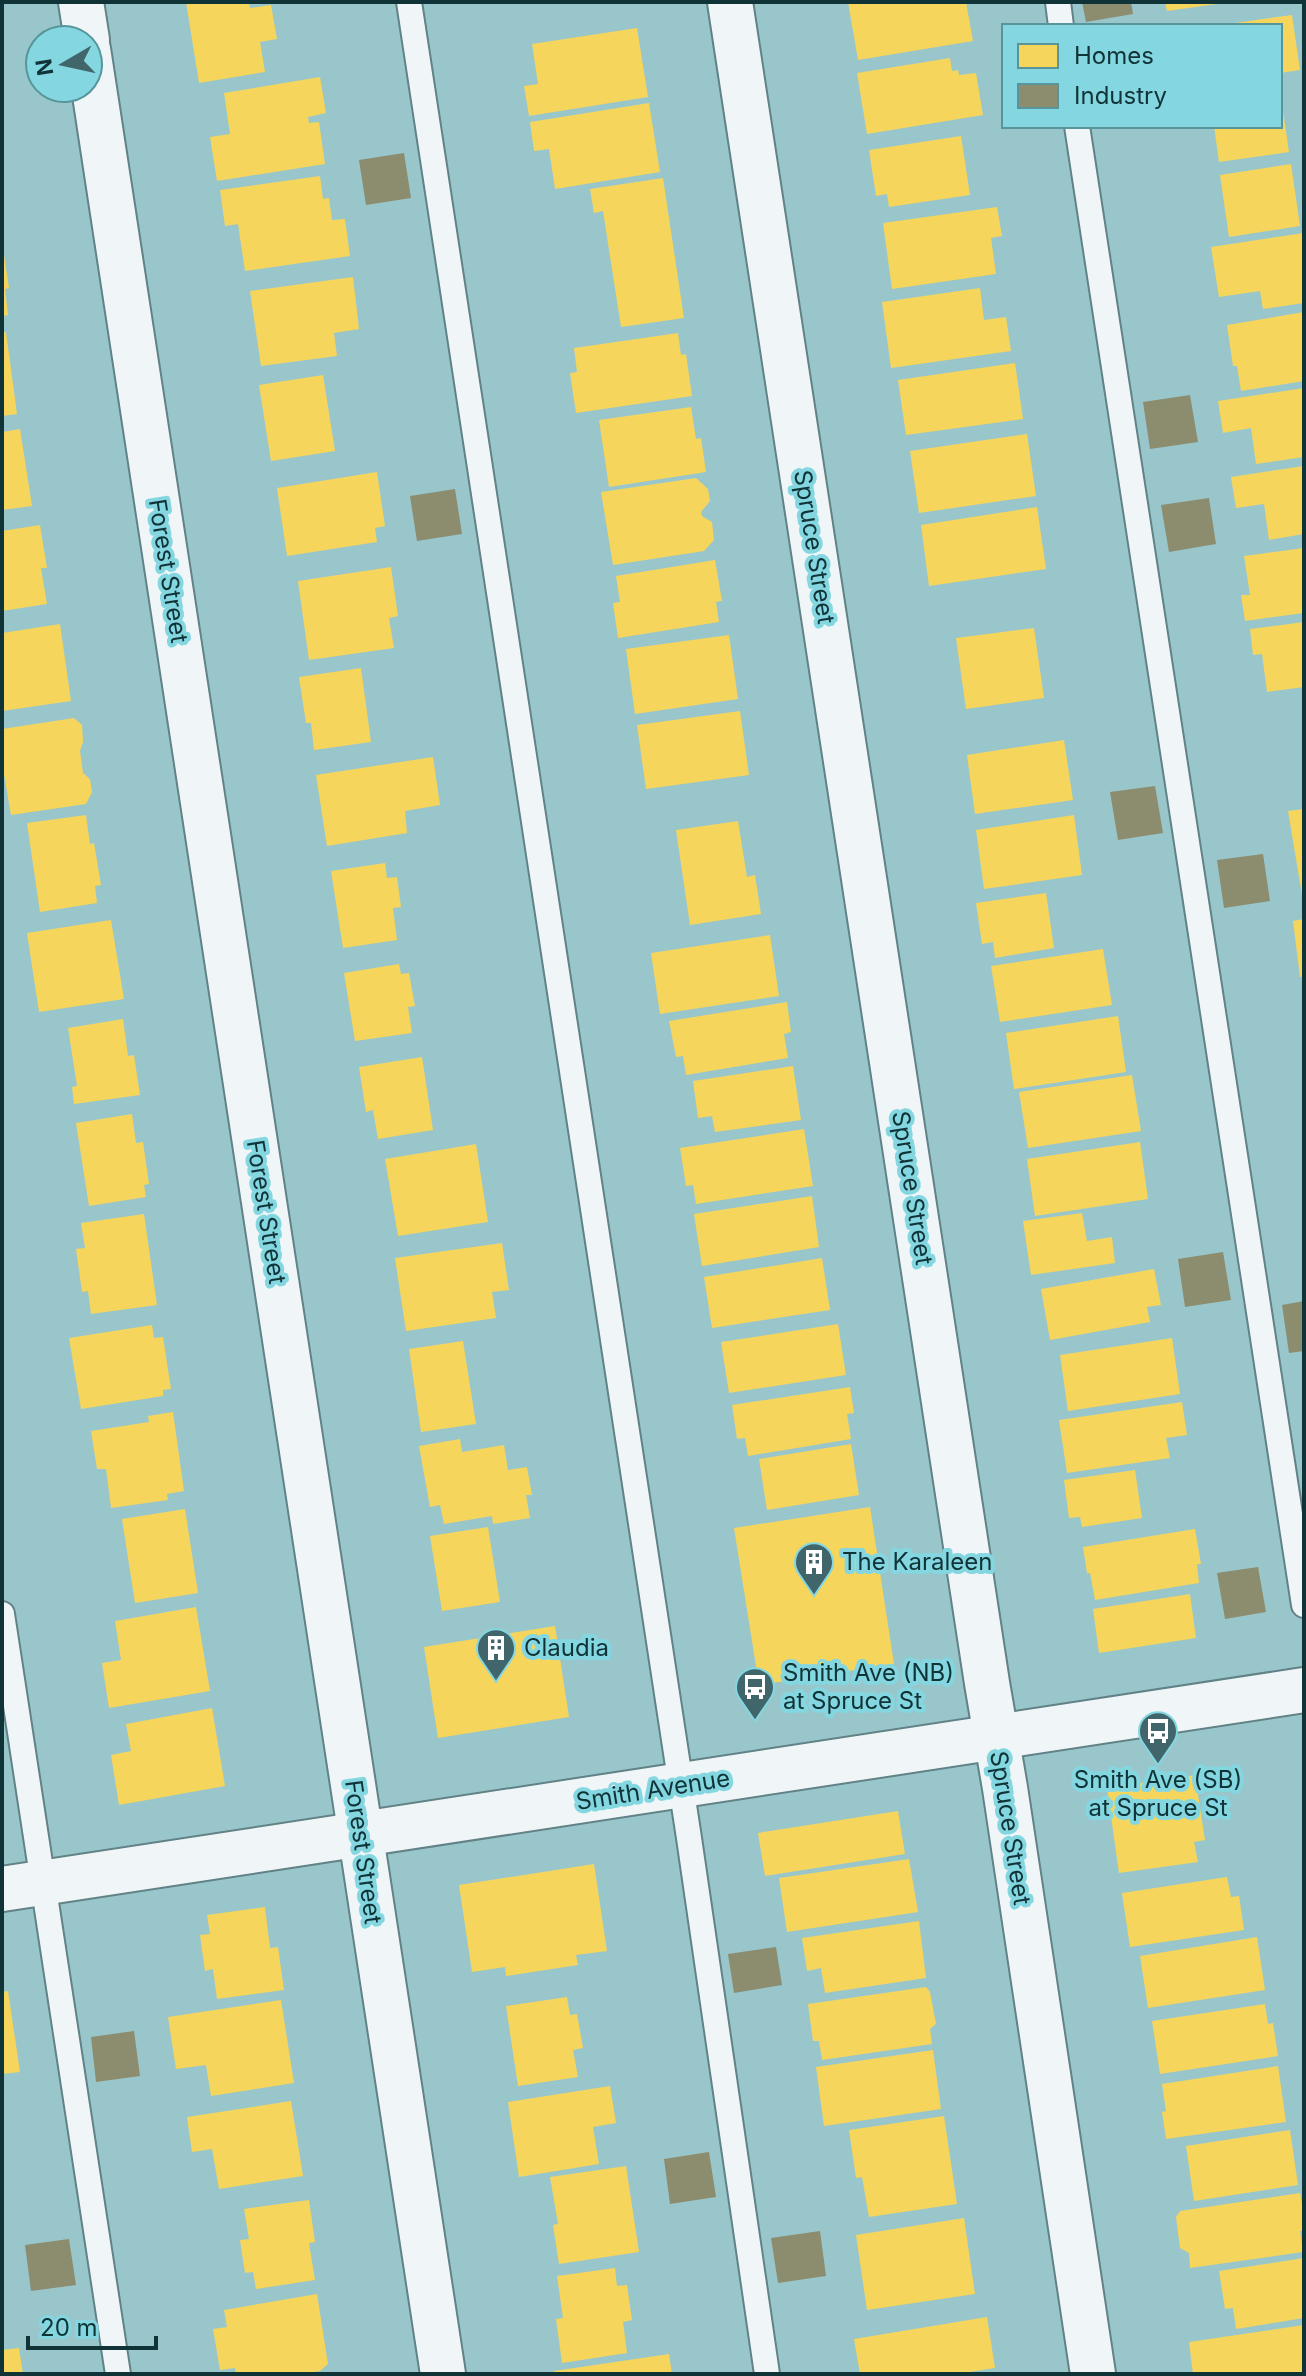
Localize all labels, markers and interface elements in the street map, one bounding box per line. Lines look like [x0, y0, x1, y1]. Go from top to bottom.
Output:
north arrow [24, 24, 104, 104]
legend [1002, 24, 1282, 128]
text: Homes [1074, 41, 1154, 70]
text: N [30, 57, 58, 77]
text: Industry [1074, 81, 1167, 110]
street label: Spruce Street [788, 468, 841, 626]
street label: Forest Street [143, 497, 194, 645]
street label: Spruce Street [886, 1109, 939, 1267]
street label: Forest Street [241, 1138, 292, 1286]
building icon: The Karaleen [793, 1541, 835, 1596]
place label: The Karaleen [842, 1547, 993, 1576]
building icon: Claudia [475, 1627, 517, 1682]
place label: Claudia [524, 1633, 609, 1662]
place label: Smith Ave (NB) at Spruce St [783, 1658, 954, 1715]
bus stop icon: Smith Ave (NB) at Spruce St [734, 1666, 776, 1721]
bus stop icon: Smith Ave (SB) at Spruce St [1137, 1710, 1179, 1765]
street label: Spruce Street [984, 1749, 1037, 1907]
street label: Smith Avenue [574, 1763, 732, 1816]
place label: Smith Ave (SB) at Spruce St [1074, 1765, 1242, 1822]
street label: Forest Street [339, 1778, 388, 1926]
scale bar [28, 2300, 156, 2350]
text: 20 m [40, 2313, 98, 2342]

